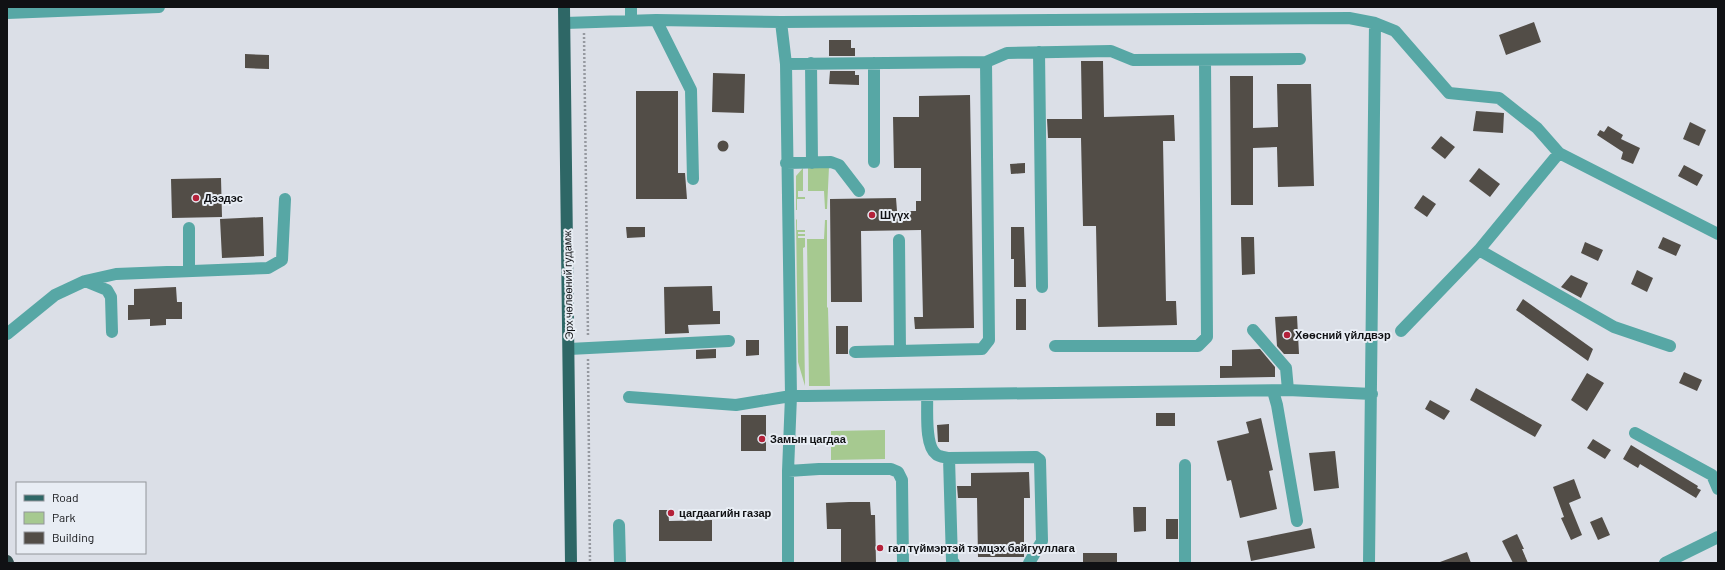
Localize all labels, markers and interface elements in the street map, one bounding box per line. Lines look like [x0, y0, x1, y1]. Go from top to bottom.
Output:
place label: Дээдэс [204, 191, 243, 204]
marker: Дээдэс [191, 193, 201, 203]
place label: Шүүх [880, 208, 910, 221]
marker: Шүүх [867, 210, 877, 220]
street label: Эрх чөлөөний гудамж [560, 230, 575, 340]
place label: Хөөсний үйлдвэр [1295, 328, 1391, 341]
marker: Хөөсний үйлдвэр [1282, 330, 1292, 340]
place label: Замын цагдаа [770, 432, 847, 445]
marker: Замын цагдаа [757, 434, 767, 444]
legend [16, 482, 146, 554]
text: Road [52, 490, 79, 504]
place label: цагдаагийн газар [679, 506, 772, 519]
marker: цагдаагийн газар [666, 508, 676, 518]
text: Park [52, 510, 76, 524]
text: Building [52, 530, 94, 544]
place label: гал түймэртэй тэмцэх байгууллага [888, 541, 1076, 554]
marker: гал түймэртэй тэмцэх байгууллага [875, 543, 885, 553]

